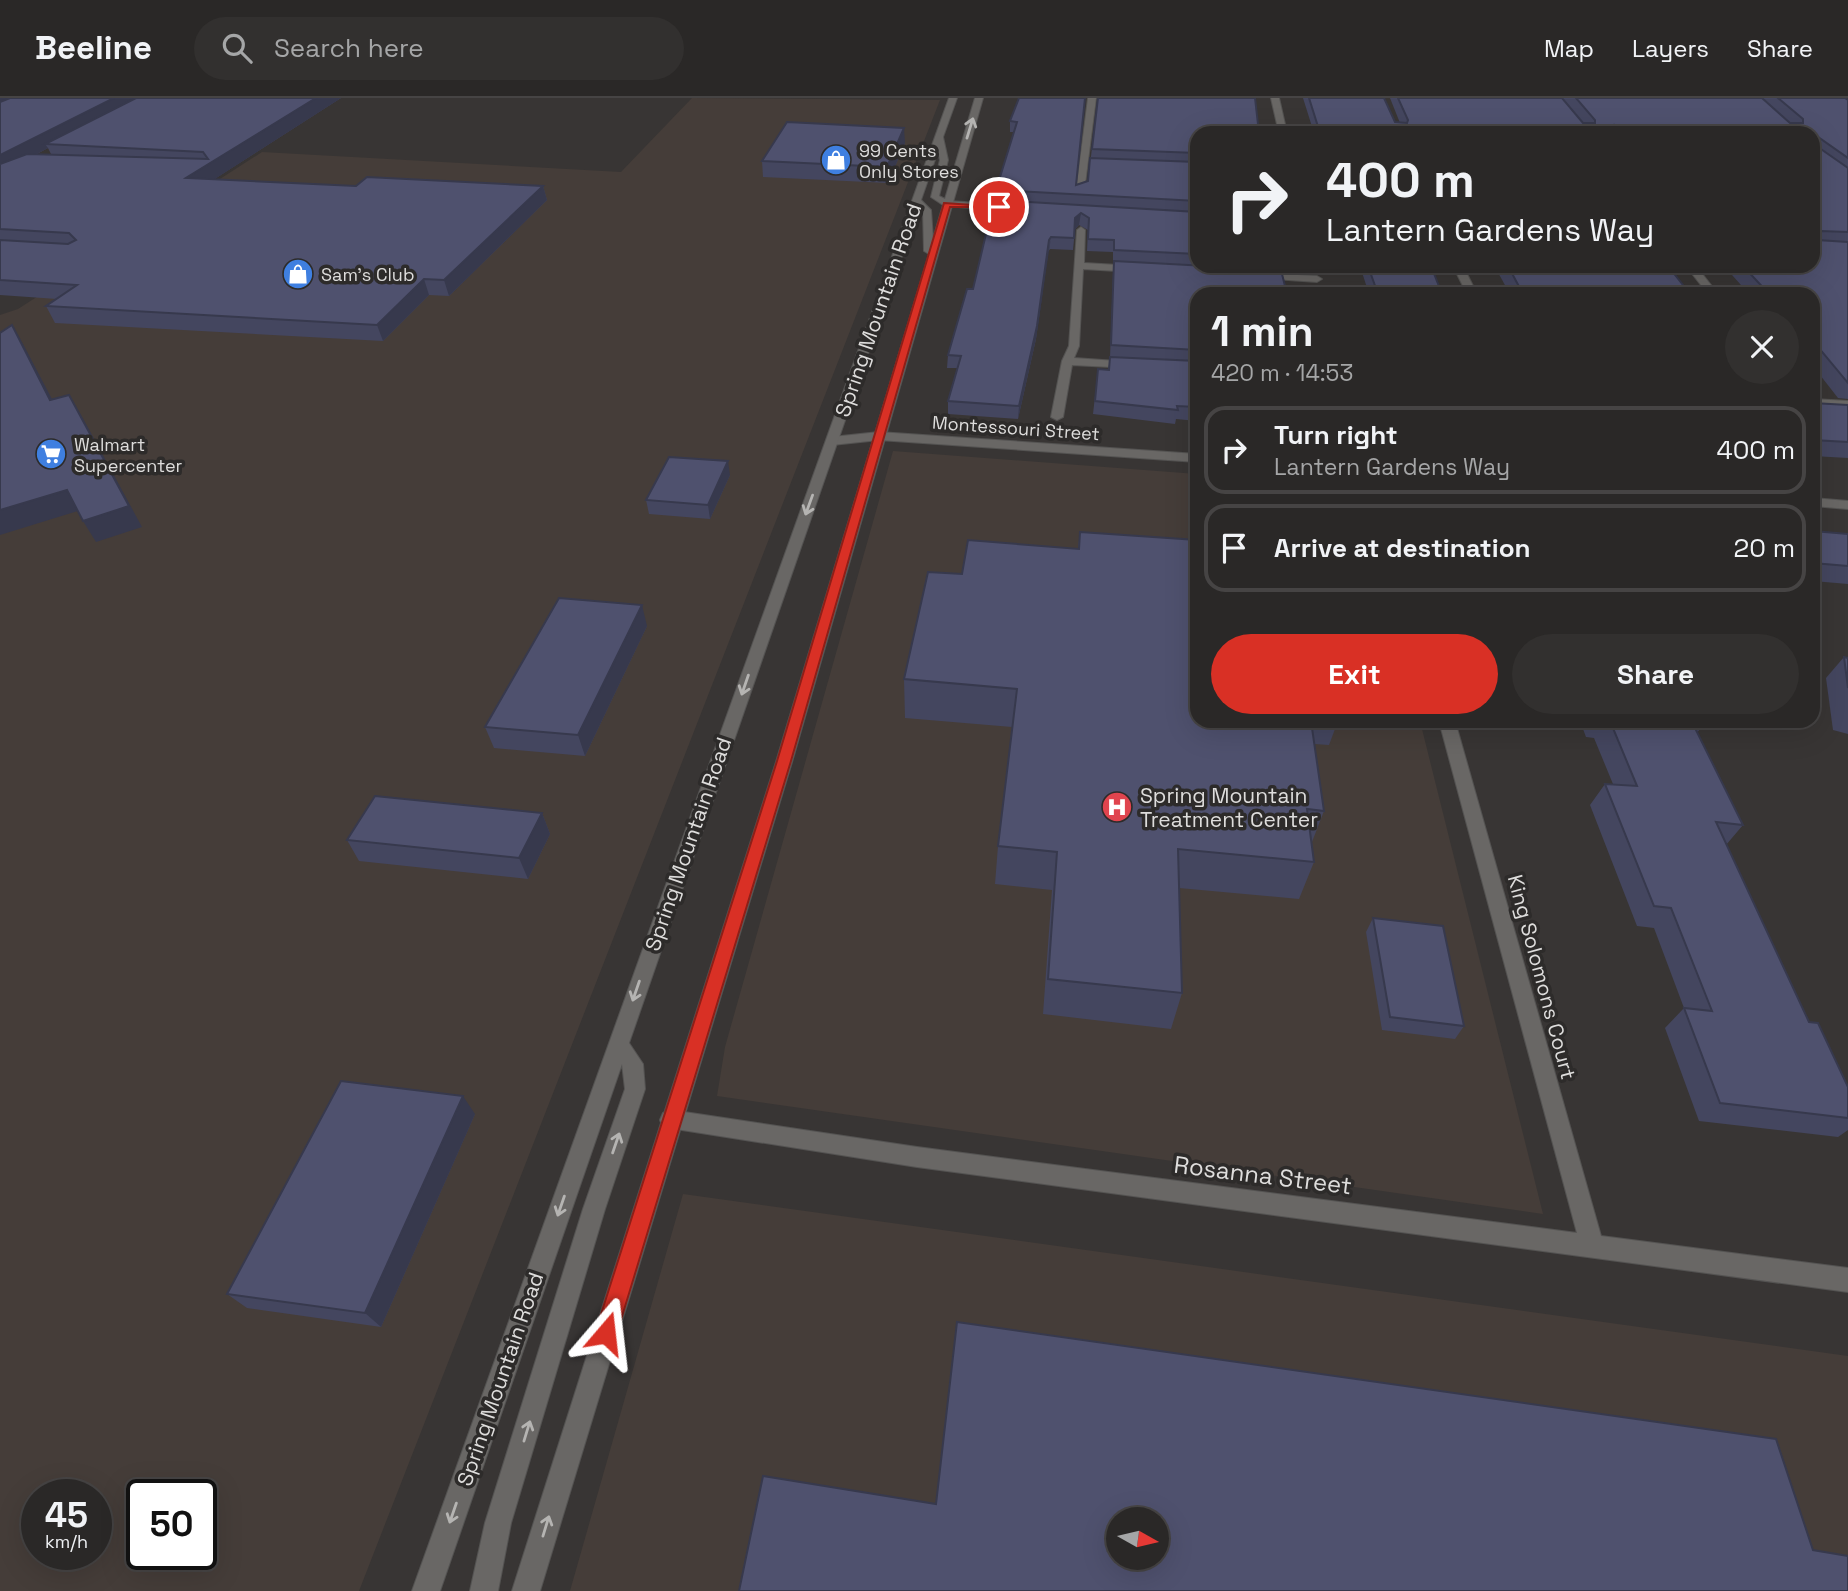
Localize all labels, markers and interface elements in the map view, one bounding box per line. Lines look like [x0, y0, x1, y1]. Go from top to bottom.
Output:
search box [194, 17, 684, 80]
text: Beeline [35, 27, 152, 69]
icon: search [218, 29, 256, 67]
text: Search here [274, 31, 424, 65]
text: Map [1544, 33, 1594, 64]
text: Layers [1632, 33, 1709, 64]
text: Share [1747, 33, 1813, 64]
one-way arrow [965, 117, 978, 139]
place label: 99 Cents Only Stores [859, 139, 959, 183]
shop icon: 99 Cents Only Stores [819, 143, 853, 177]
text: 400 m [1326, 149, 1475, 211]
icon: right [1211, 154, 1302, 245]
pin [969, 177, 1029, 237]
icon: arrive [980, 188, 1018, 226]
street label: Spring Mountain Road [829, 200, 927, 420]
text: Lantern Gardens Way [1326, 210, 1654, 250]
shop icon: Sam's Club [281, 257, 315, 291]
place label: Sam's Club [321, 263, 414, 286]
text: 1 min [1211, 305, 1314, 358]
button: close [1725, 310, 1799, 384]
text: 420 m · 14:53 [1211, 358, 1353, 388]
street label: Montessouri Street [931, 411, 1101, 445]
text: Turn right [1274, 418, 1398, 452]
icon: right [1215, 431, 1253, 469]
place label: Walmart Supercenter [74, 433, 183, 477]
text: 400 m [1716, 433, 1795, 467]
supermarket icon: Walmart Supercenter [34, 437, 68, 471]
text: Lantern Gardens Way [1274, 452, 1510, 482]
one-way arrow [802, 494, 814, 516]
icon: arrive [1215, 529, 1253, 567]
text: Arrive at destination [1274, 531, 1531, 565]
text: 20 m [1734, 531, 1795, 565]
button: Exit [1211, 634, 1498, 714]
button: Share [1512, 634, 1799, 714]
one-way arrow [738, 673, 750, 695]
street label: Spring Mountain Road [639, 734, 737, 954]
place label: Spring Mountain Treatment Center [1140, 782, 1318, 833]
hospital icon: Spring Mountain Treatment Center [1100, 790, 1134, 824]
street label: King Solomons Court [1502, 872, 1582, 1082]
one-way arrow [629, 980, 641, 1002]
one-way arrow [611, 1133, 623, 1155]
street label: Rosanna Street [1172, 1149, 1354, 1201]
one-way arrow [554, 1195, 567, 1217]
street label: Spring Mountain Road [451, 1269, 549, 1489]
position arrow [569, 1296, 643, 1370]
one-way arrow [521, 1420, 534, 1442]
speed limit sign: 50 [126, 1479, 217, 1570]
text: 45 [45, 1493, 88, 1537]
one-way arrow [446, 1502, 458, 1524]
north arrow [1106, 1507, 1169, 1570]
map controls [1106, 1507, 1169, 1570]
one-way arrow [540, 1515, 553, 1537]
text: km/h [45, 1530, 88, 1553]

